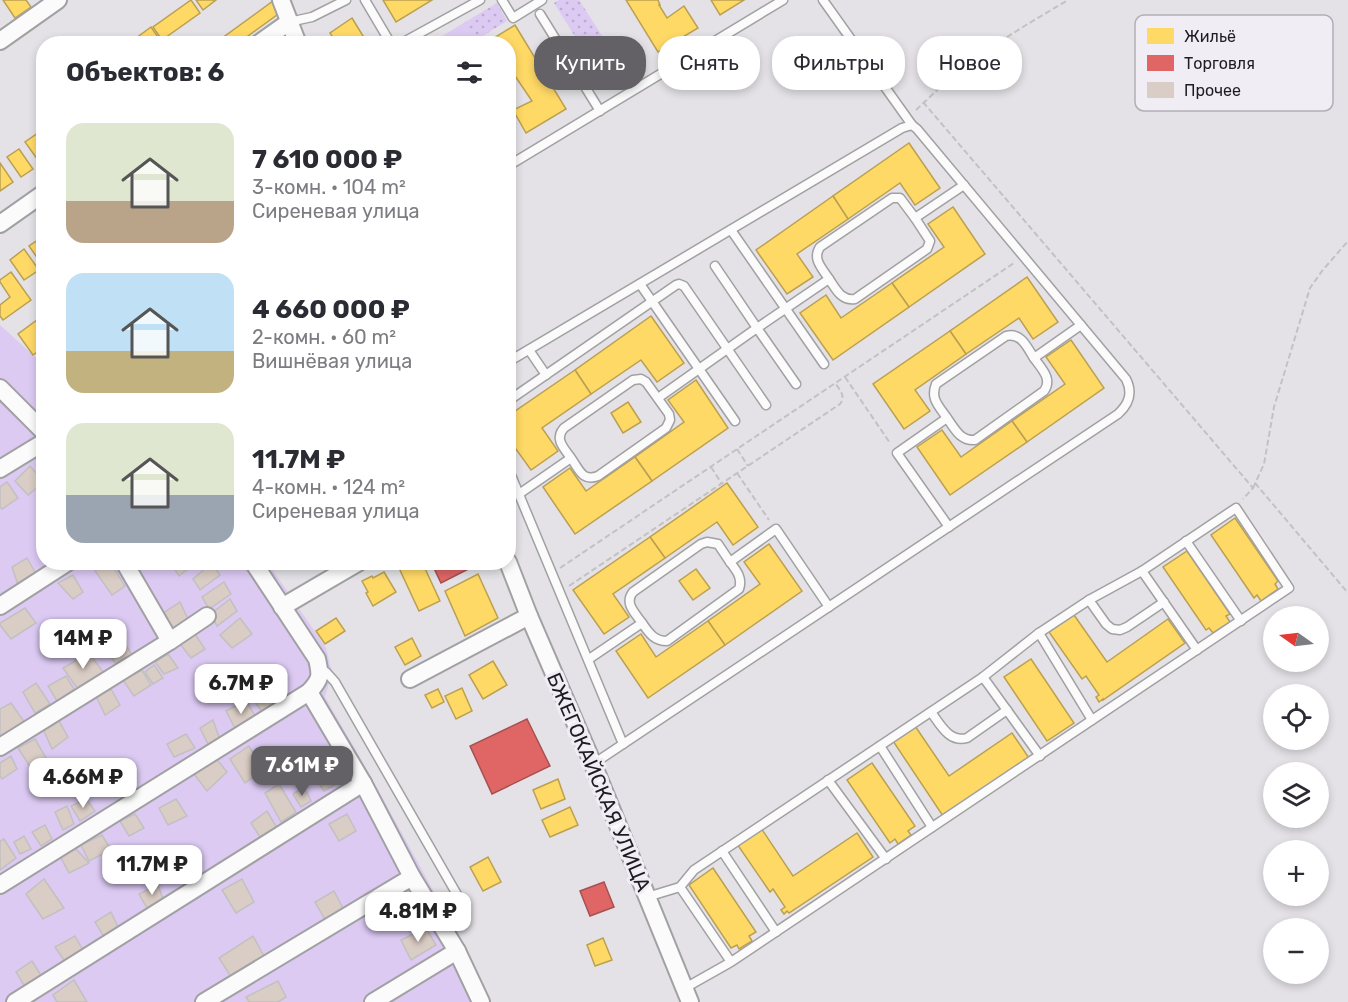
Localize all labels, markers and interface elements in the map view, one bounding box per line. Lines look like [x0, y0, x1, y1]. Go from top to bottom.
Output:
legend [1135, 15, 1333, 111]
text: Жильё [1184, 27, 1236, 46]
chip: Купить [534, 36, 646, 90]
chip: Снять [658, 36, 760, 90]
chip: Фильтры [772, 36, 905, 90]
chip: Новое [917, 36, 1022, 90]
text: Торговля [1184, 54, 1255, 73]
icon: filters [453, 56, 486, 89]
text: Объектов: 6 [66, 57, 225, 88]
text: Прочее [1184, 81, 1241, 100]
text: 7 610 000 ₽ [252, 144, 402, 175]
icon: home [114, 147, 186, 219]
text: 3-комн. · 104 m² [252, 175, 406, 199]
text: Сиреневая улица [252, 199, 420, 223]
text: 4 660 000 ₽ [252, 294, 410, 325]
icon: home [114, 297, 186, 369]
text: 2-комн. · 60 m² [252, 325, 396, 349]
text: Вишнёвая улица [252, 349, 412, 373]
text: 11.7M ₽ [252, 444, 345, 475]
icon: home [114, 447, 186, 519]
text: 4-комн. · 124 m² [252, 475, 405, 499]
text: Сиреневая улица [252, 499, 420, 523]
north arrow [1263, 606, 1329, 672]
map controls [1263, 606, 1329, 984]
pin: 14M ₽ [41, 619, 125, 670]
text: 14M ₽ [54, 626, 112, 650]
pin: 6.7M ₽ [192, 664, 290, 715]
street label: БЖЕГОКАЙСКАЯ УЛИЦА [542, 669, 656, 895]
text: 6.7M ₽ [209, 671, 273, 695]
button: locate [1263, 684, 1329, 750]
pin: 7.61M ₽ [247, 746, 357, 797]
text: 7.61M ₽ [265, 753, 339, 777]
pin: 4.66M ₽ [28, 758, 138, 809]
button: layers [1263, 762, 1329, 828]
text: 4.66M ₽ [43, 765, 123, 789]
button: + [1263, 840, 1329, 906]
pin: 11.7M ₽ [97, 845, 207, 896]
text: 11.7M ₽ [116, 852, 188, 876]
pin: 4.81M ₽ [363, 892, 473, 943]
text: 4.81M ₽ [379, 899, 457, 923]
button: − [1263, 918, 1329, 984]

